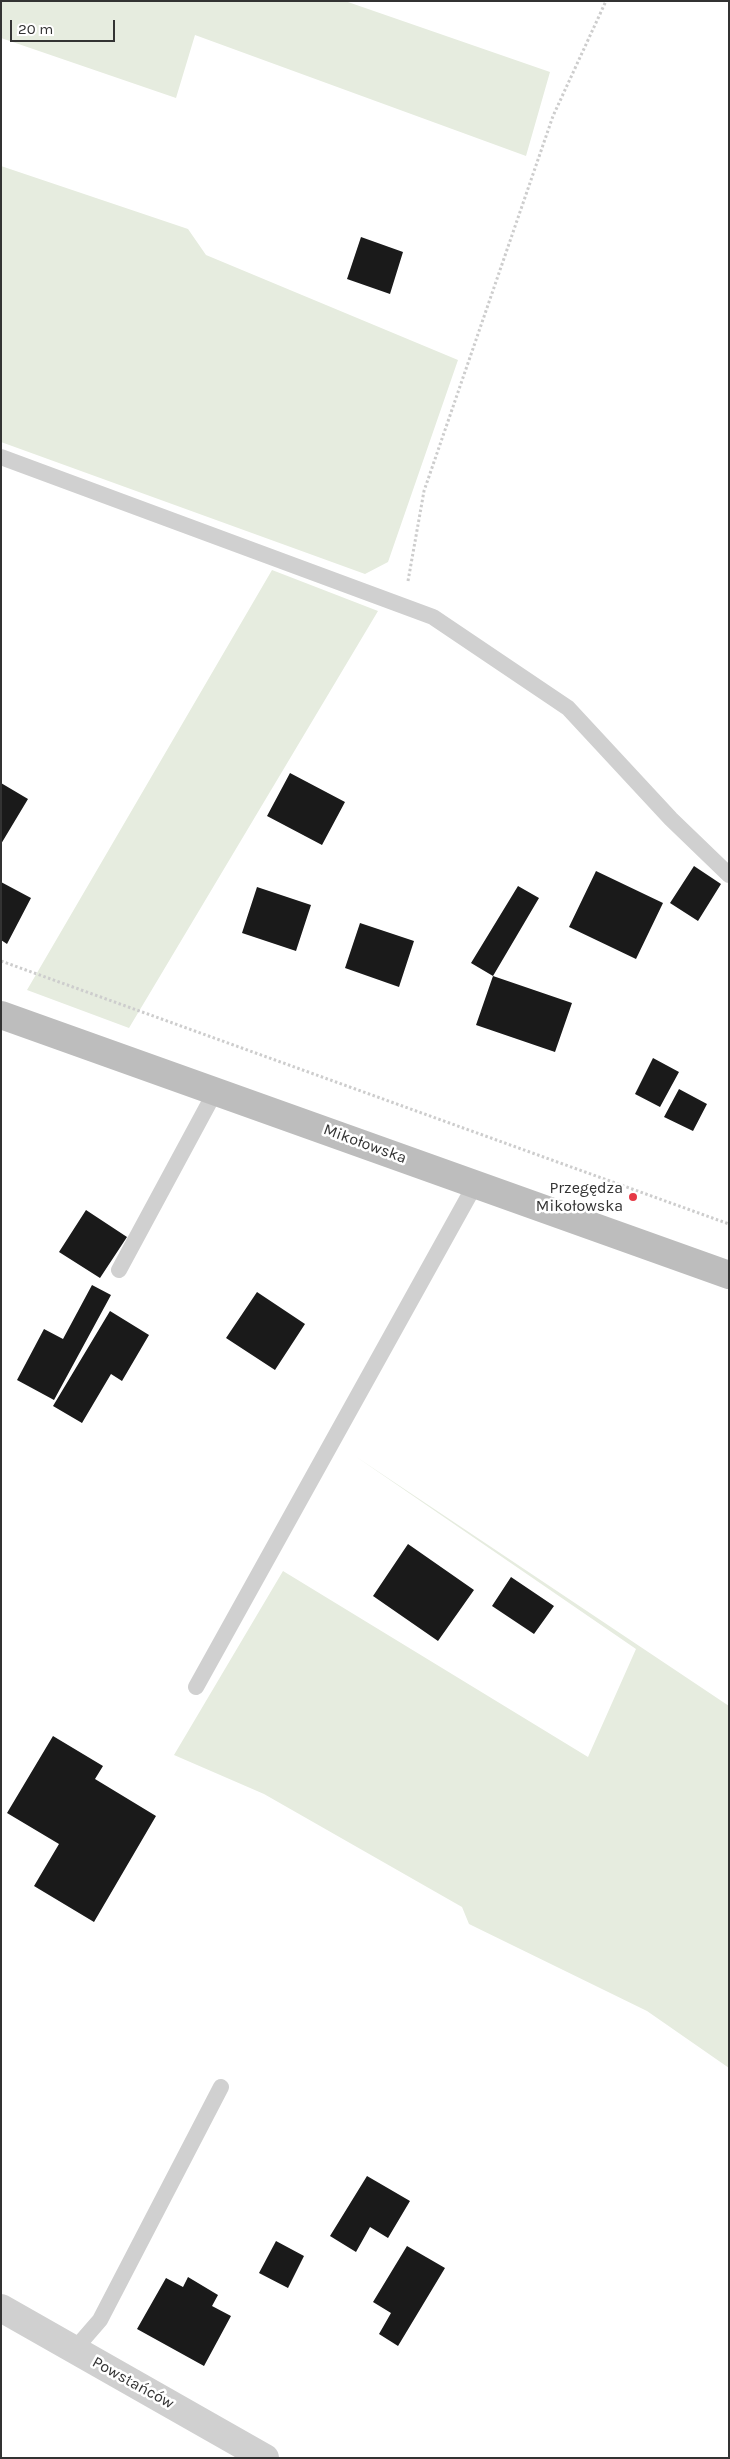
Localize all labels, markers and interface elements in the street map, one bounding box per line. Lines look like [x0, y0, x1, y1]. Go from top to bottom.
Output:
scale bar [12, 10, 118, 42]
text: 20 m [18, 20, 53, 38]
street label: Mikołowska [321, 1120, 409, 1168]
place label: Przegędza Mikołowska [536, 1178, 623, 1216]
marker: Przegędza Mikołowska [627, 1191, 639, 1203]
street label: Powstańców [89, 2353, 177, 2413]

